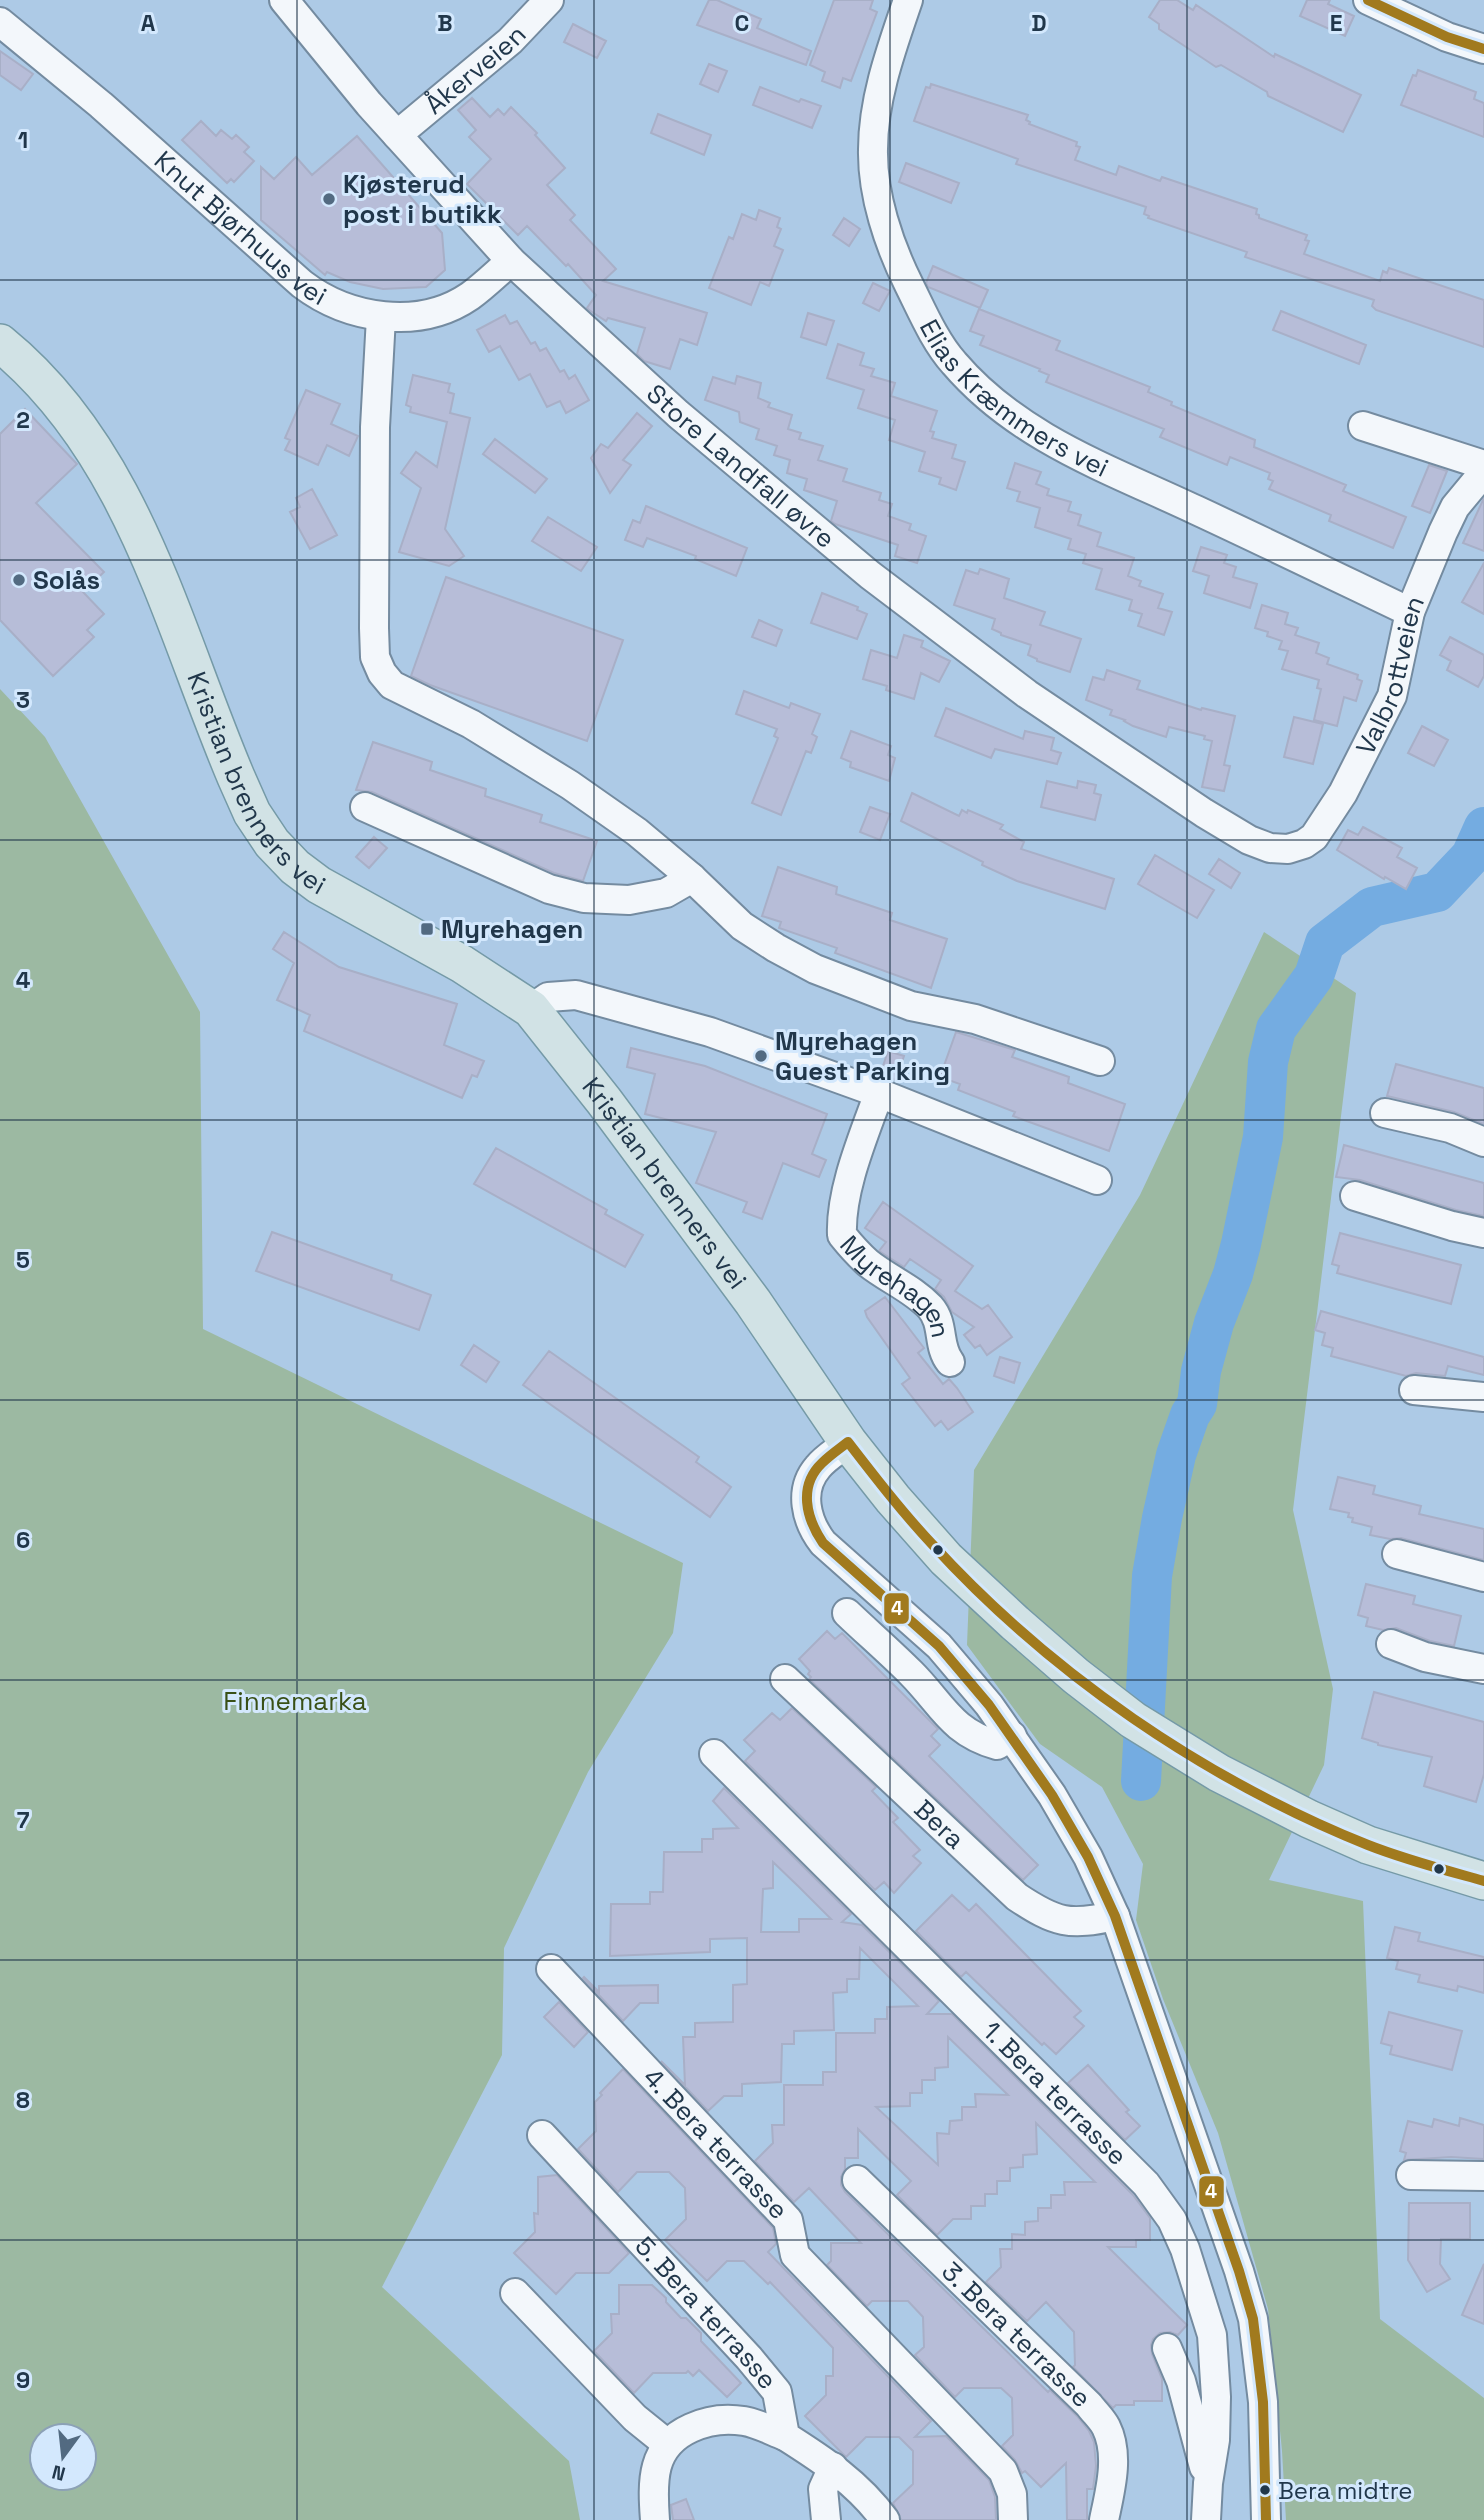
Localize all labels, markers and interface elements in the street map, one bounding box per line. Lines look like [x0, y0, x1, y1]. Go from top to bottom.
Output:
text: A [141, 8, 156, 38]
text: B [437, 8, 453, 38]
text: C [735, 8, 749, 38]
text: D [1031, 8, 1047, 38]
text: E [1330, 8, 1342, 38]
street label: Åkerveien [418, 18, 533, 122]
text: 1 [18, 125, 28, 155]
street label: Knut Bjørhuus vei [147, 143, 333, 313]
place label: Kjøsterud post i butikk [343, 167, 502, 231]
marker: Kjøsterud post i butikk [321, 191, 337, 207]
street label: Elias Kræmmers vei [912, 313, 1114, 485]
street label: Store Landfall øvre [639, 377, 842, 555]
text: 2 [16, 405, 30, 435]
place label: Solås [33, 563, 100, 597]
marker: Solås [11, 572, 27, 588]
street label: Valbrottveien [1348, 591, 1432, 760]
street label: Kristian brenners vei [179, 667, 332, 902]
text: 3 [16, 685, 30, 715]
place label: Myrehagen [441, 912, 583, 946]
marker: Myrehagen [419, 921, 435, 937]
text: 4 [16, 965, 31, 995]
place label: Myrehagen Guest Parking [775, 1024, 950, 1088]
marker: Myrehagen Guest Parking [753, 1048, 769, 1064]
street label: Kristian brenners vei [575, 1070, 754, 1296]
street label: Myrehagen [833, 1228, 958, 1340]
text: 5 [16, 1245, 30, 1275]
text: 6 [16, 1525, 30, 1555]
unlabelled marker [931, 1543, 945, 1557]
line badge: 4 [883, 1592, 910, 1625]
text: 4 [891, 1596, 903, 1621]
park label: Finnemarka [223, 1684, 367, 1718]
street label: Bera [907, 1792, 972, 1856]
text: 7 [17, 1805, 30, 1835]
unlabelled marker [1432, 1862, 1446, 1876]
street label: 1. Bera terrasse [975, 2014, 1134, 2173]
street label: 4. Bera terrasse [636, 2061, 795, 2226]
text: 8 [16, 2085, 30, 2115]
line badge: 4 [1198, 2175, 1225, 2208]
text: 4 [1205, 2179, 1217, 2204]
street label: 5. Bera terrasse [628, 2229, 785, 2396]
street label: 3. Bera terrasse [934, 2254, 1098, 2415]
text: 9 [16, 2365, 30, 2395]
north arrow [28, 2422, 98, 2492]
text: N [49, 2459, 68, 2487]
place label: Bera midtre [1278, 2475, 1413, 2506]
marker: Bera midtre [1258, 2483, 1272, 2497]

